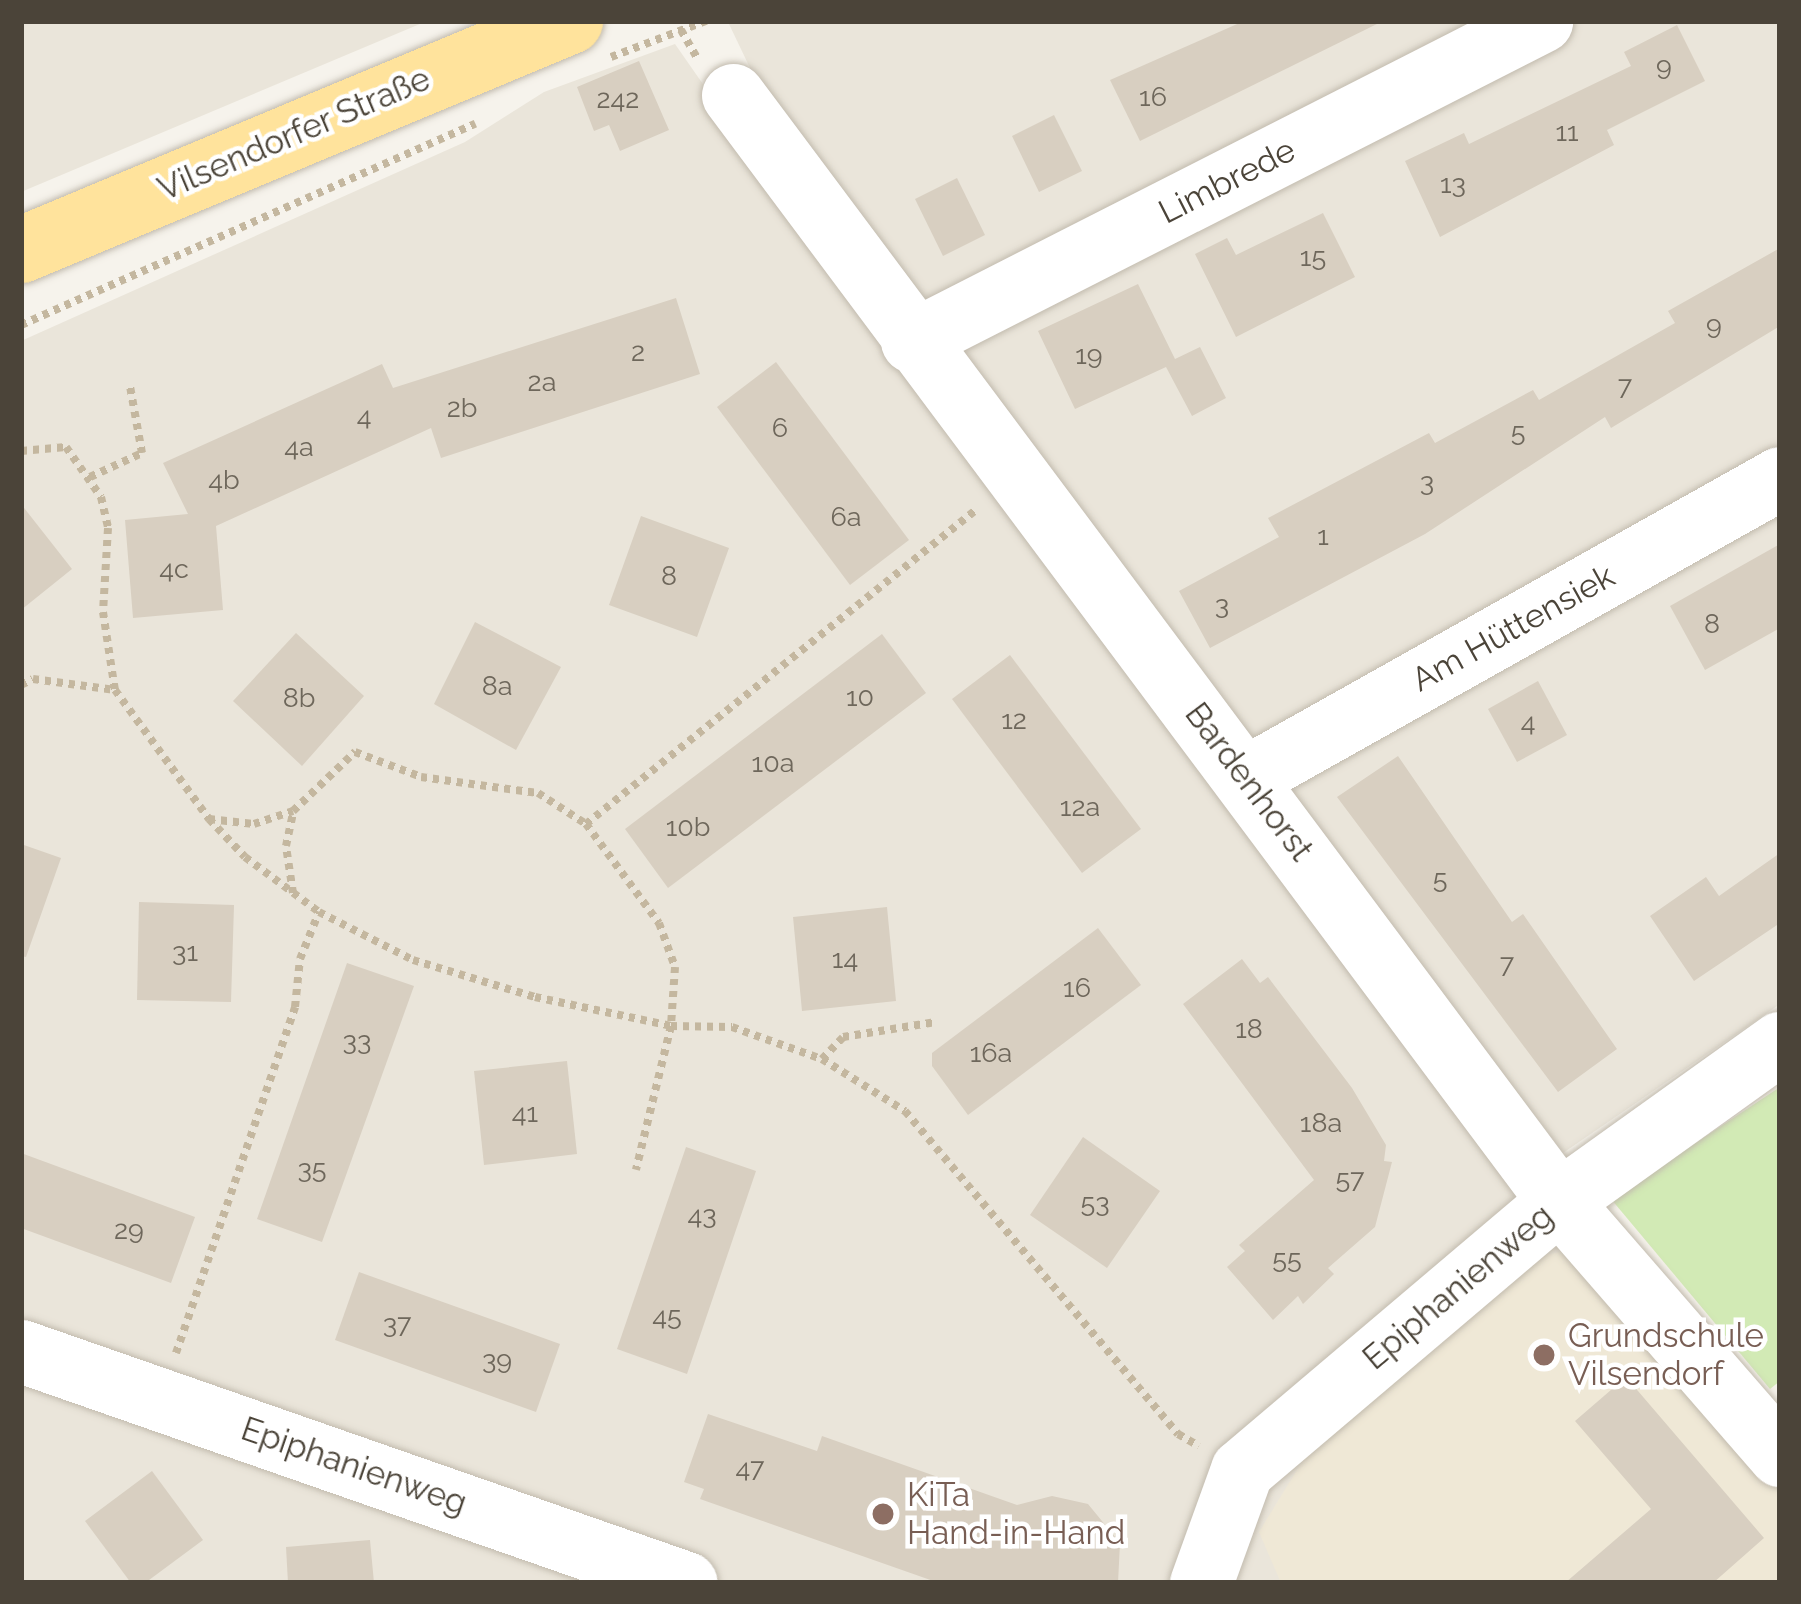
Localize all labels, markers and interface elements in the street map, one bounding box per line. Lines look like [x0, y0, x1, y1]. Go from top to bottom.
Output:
house number: 9 [1656, 50, 1672, 82]
street label: Vilsendorfer Straße [152, 59, 436, 209]
house number: 16 [1139, 81, 1167, 113]
house number: 242 [597, 83, 639, 115]
house number: 11 [1555, 116, 1579, 148]
street label: Limbrede [1152, 130, 1302, 232]
house number: 13 [1440, 168, 1466, 200]
house number: 15 [1300, 241, 1326, 273]
house number: 9 [1706, 309, 1722, 341]
house number: 2 [631, 336, 645, 368]
house number: 19 [1075, 339, 1103, 371]
house number: 2a [528, 366, 556, 398]
house number: 7 [1618, 370, 1632, 402]
house number: 2b [447, 392, 477, 424]
house number: 4 [357, 400, 371, 432]
house number: 6 [772, 412, 788, 444]
house number: 5 [1511, 416, 1525, 448]
house number: 4a [284, 431, 314, 463]
house number: 4b [208, 464, 240, 496]
house number: 3 [1420, 466, 1434, 498]
house number: 6a [831, 501, 861, 533]
house number: 1 [1317, 520, 1329, 552]
house number: 4c [159, 553, 189, 585]
street label: Am Hüttensiek [1405, 556, 1621, 700]
house number: 8 [661, 560, 677, 592]
house number: 3 [1215, 589, 1229, 621]
house number: 8 [1704, 608, 1720, 640]
house number: 8a [482, 670, 512, 702]
house number: 10 [846, 681, 874, 713]
house number: 8b [283, 682, 315, 714]
street label: Bardenhorst [1177, 695, 1321, 869]
house number: 12 [1001, 704, 1027, 736]
house number: 4 [1521, 706, 1535, 738]
house number: 10a [752, 747, 794, 779]
house number: 12a [1060, 791, 1100, 823]
house number: 10b [666, 811, 710, 843]
house number: 5 [1433, 863, 1447, 895]
house number: 31 [172, 936, 198, 968]
house number: 14 [832, 943, 858, 975]
house number: 7 [1500, 948, 1514, 980]
house number: 16 [1063, 972, 1091, 1004]
house number: 18 [1235, 1013, 1263, 1045]
house number: 33 [343, 1025, 371, 1057]
house number: 16a [970, 1037, 1012, 1069]
house number: 41 [512, 1097, 538, 1129]
house number: 18a [1300, 1107, 1342, 1139]
house number: 35 [297, 1153, 327, 1185]
house number: 57 [1335, 1163, 1365, 1195]
house number: 53 [1080, 1187, 1110, 1219]
street label: Epiphanienweg [1355, 1196, 1561, 1378]
house number: 43 [687, 1199, 717, 1231]
house number: 29 [114, 1214, 144, 1246]
house number: 55 [1272, 1243, 1302, 1275]
house number: 45 [652, 1300, 682, 1332]
house number: 37 [383, 1308, 411, 1340]
place label: Grundschule Vilsendorf [1568, 1316, 1764, 1394]
marker: Grundschule Vilsendorf [1531, 1342, 1557, 1368]
house number: 39 [482, 1344, 512, 1376]
street label: Epiphanienweg [236, 1409, 472, 1523]
house number: 47 [735, 1452, 765, 1484]
place label: KiTa Hand-in-Hand [907, 1475, 1125, 1553]
marker: KiTa Hand-in-Hand [870, 1501, 896, 1527]

